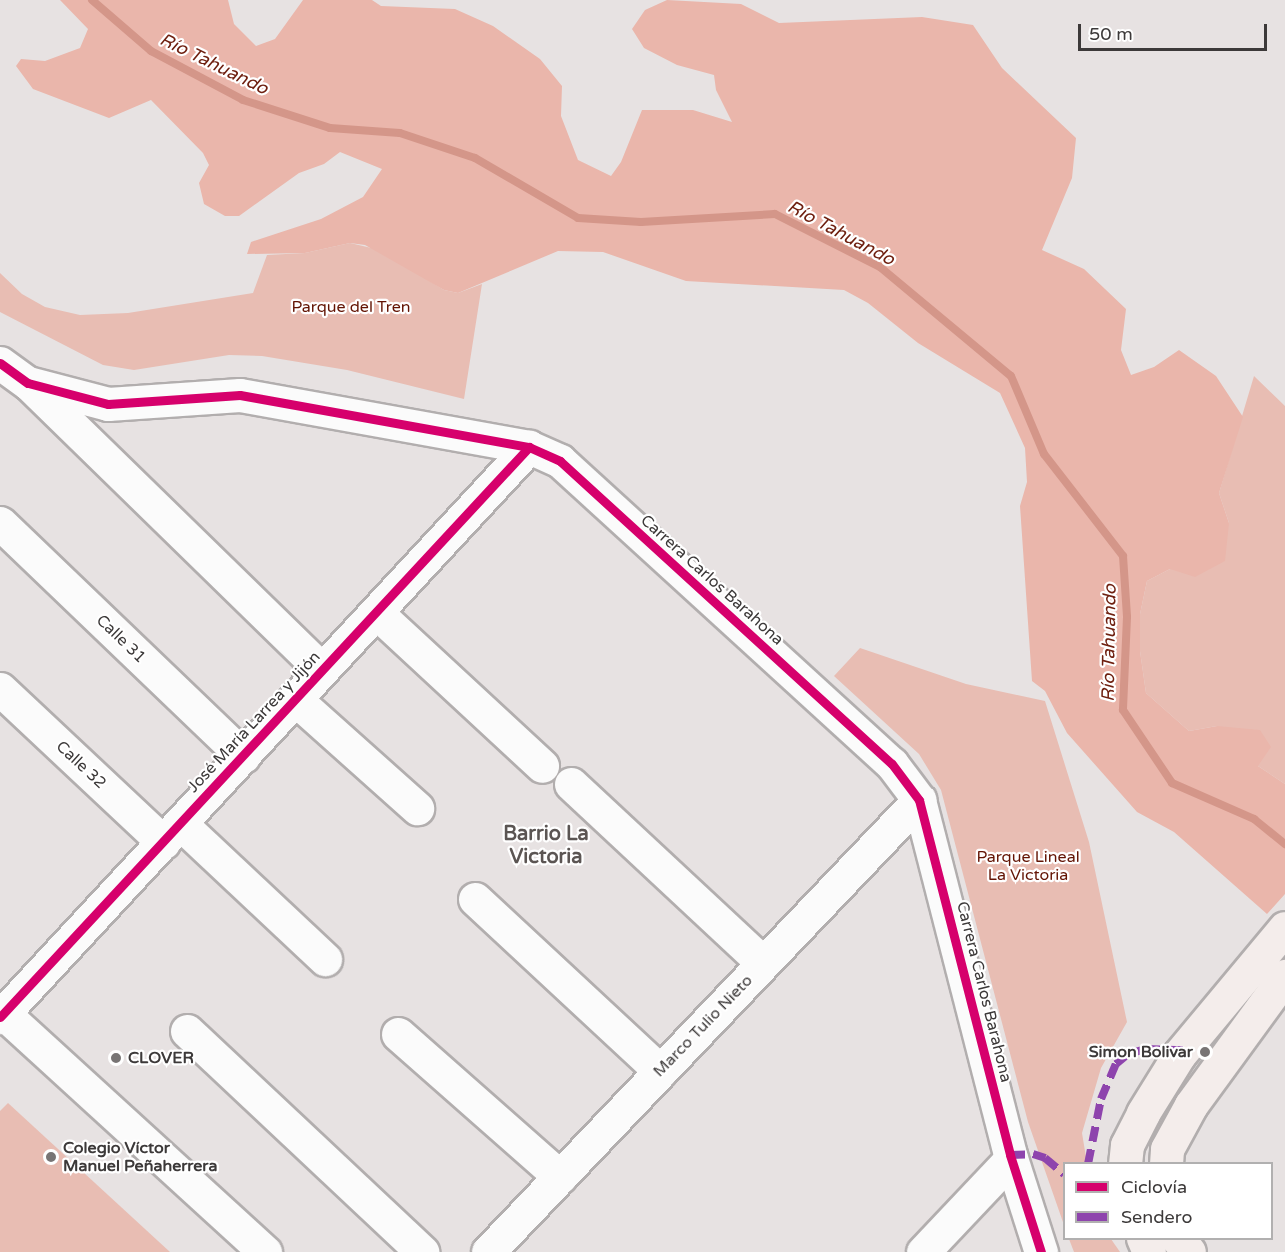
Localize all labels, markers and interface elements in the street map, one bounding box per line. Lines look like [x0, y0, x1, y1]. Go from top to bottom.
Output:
scale bar [1081, 12, 1270, 50]
text: 50 m [1089, 23, 1133, 45]
water label: Río Tahuando [156, 28, 272, 100]
water label: Río Tahuando [784, 196, 898, 270]
park label: Parque del Tren [291, 297, 411, 317]
street label: Carrera Carlos Barahona [637, 511, 787, 649]
water label: Río Tahuando [1097, 584, 1121, 702]
street label: Calle 31 [92, 611, 150, 667]
street label: José María Larrea y Jijón [184, 647, 324, 797]
street label: Calle 32 [52, 737, 110, 793]
district label: Barrio La Victoria [503, 822, 589, 869]
park label: Parque Lineal La Victoria [976, 847, 1080, 885]
street label: Carrera Carlos Barahona [952, 900, 1016, 1084]
street label: Marco Tulio Nieto [649, 971, 757, 1081]
place label: Simon Bolivar [1089, 1042, 1193, 1062]
marker: Simon Bolivar [1198, 1045, 1212, 1059]
place label: CLOVER [128, 1048, 194, 1068]
marker: CLOVER [109, 1051, 123, 1065]
place label: Colegio Víctor Manuel Peñaherrera [63, 1138, 217, 1176]
marker: Colegio Víctor Manuel Peñaherrera [44, 1150, 58, 1164]
legend [1063, 1162, 1273, 1240]
text: Ciclovía [1121, 1176, 1187, 1198]
text: Sendero [1121, 1206, 1192, 1228]

